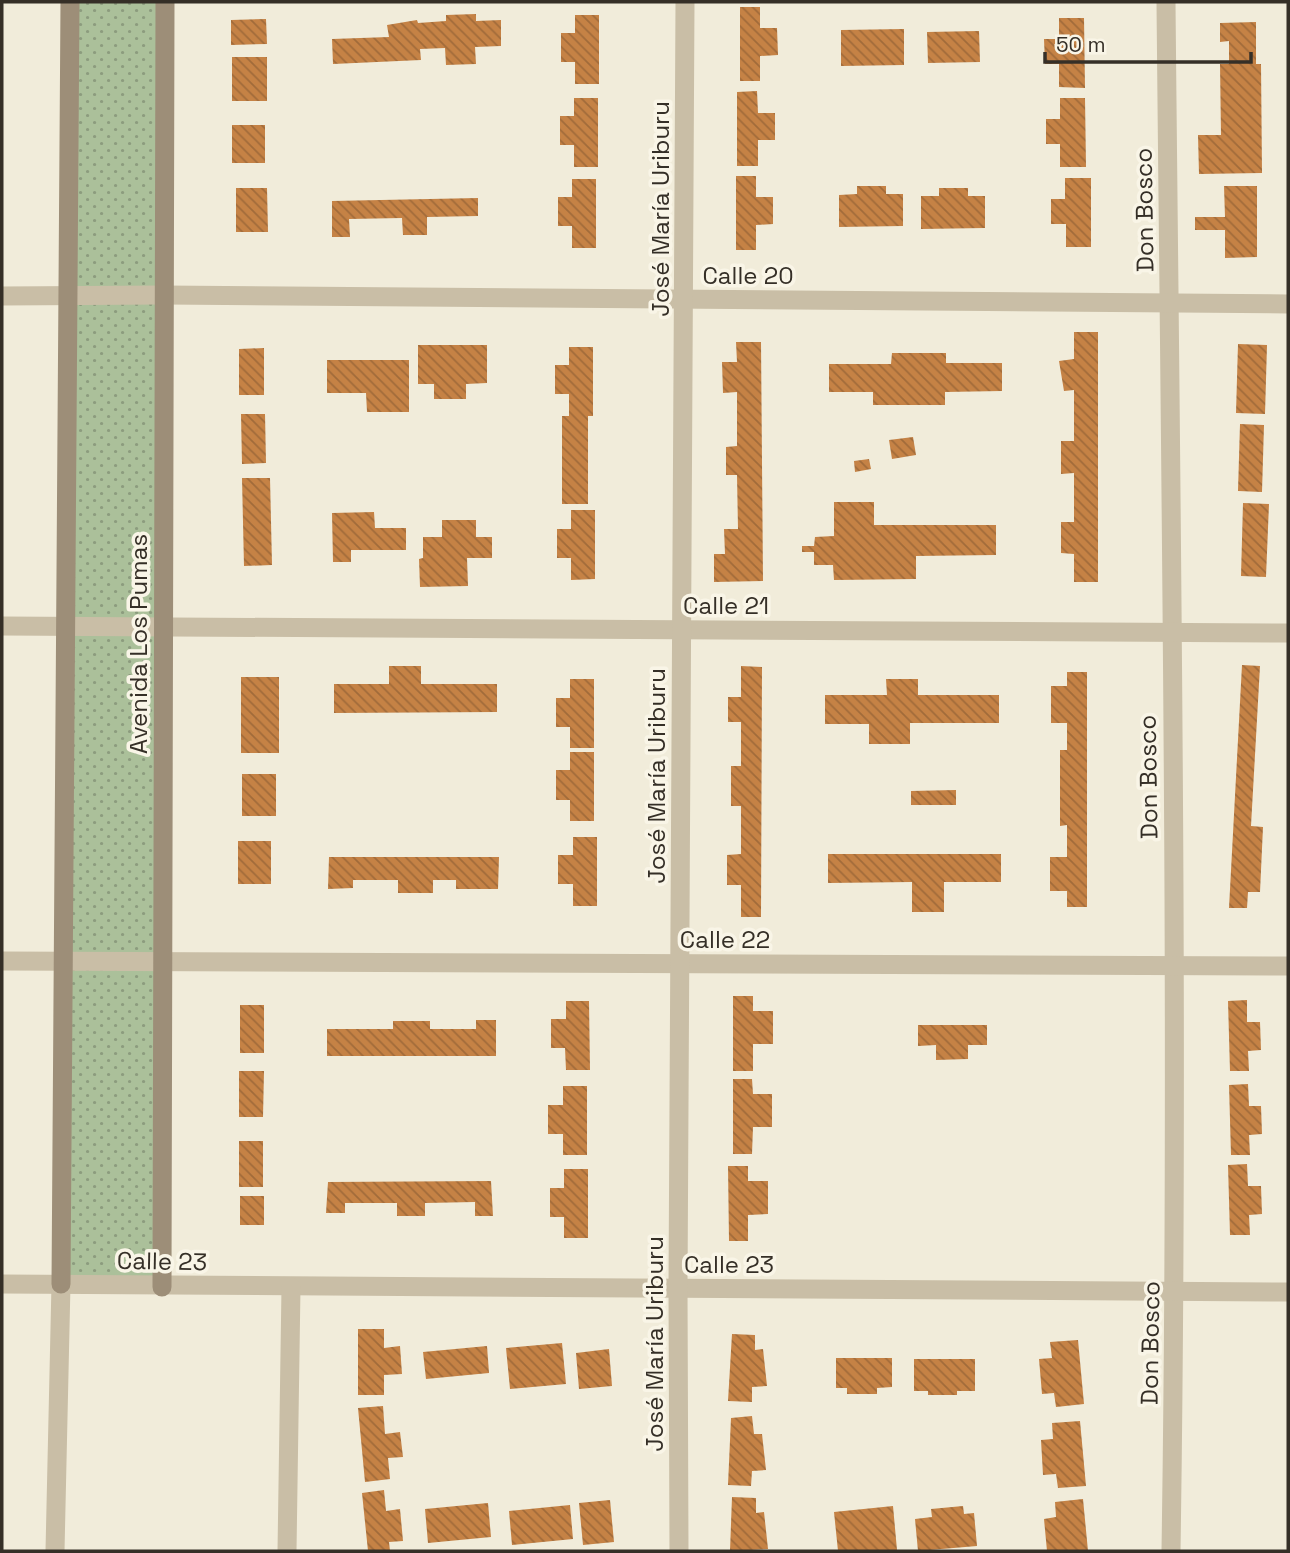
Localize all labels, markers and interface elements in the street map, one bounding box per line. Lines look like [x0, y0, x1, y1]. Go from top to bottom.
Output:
scale bar [1045, 21, 1252, 65]
text: 50 m [1056, 31, 1106, 58]
street label: José María Uriburu [645, 101, 676, 317]
street label: Don Bosco [1127, 148, 1161, 272]
street label: Calle 20 [702, 260, 794, 291]
street label: Avenida Los Pumas [123, 534, 154, 754]
street label: Calle 21 [683, 590, 769, 621]
street label: José María Uriburu [641, 668, 672, 884]
street label: Don Bosco [1131, 715, 1165, 839]
street label: Calle 22 [680, 924, 770, 955]
street label: José María Uriburu [639, 1236, 670, 1452]
street label: Calle 23 [117, 1245, 207, 1277]
street label: Calle 23 [684, 1249, 774, 1280]
street label: Don Bosco [1133, 1281, 1167, 1405]

